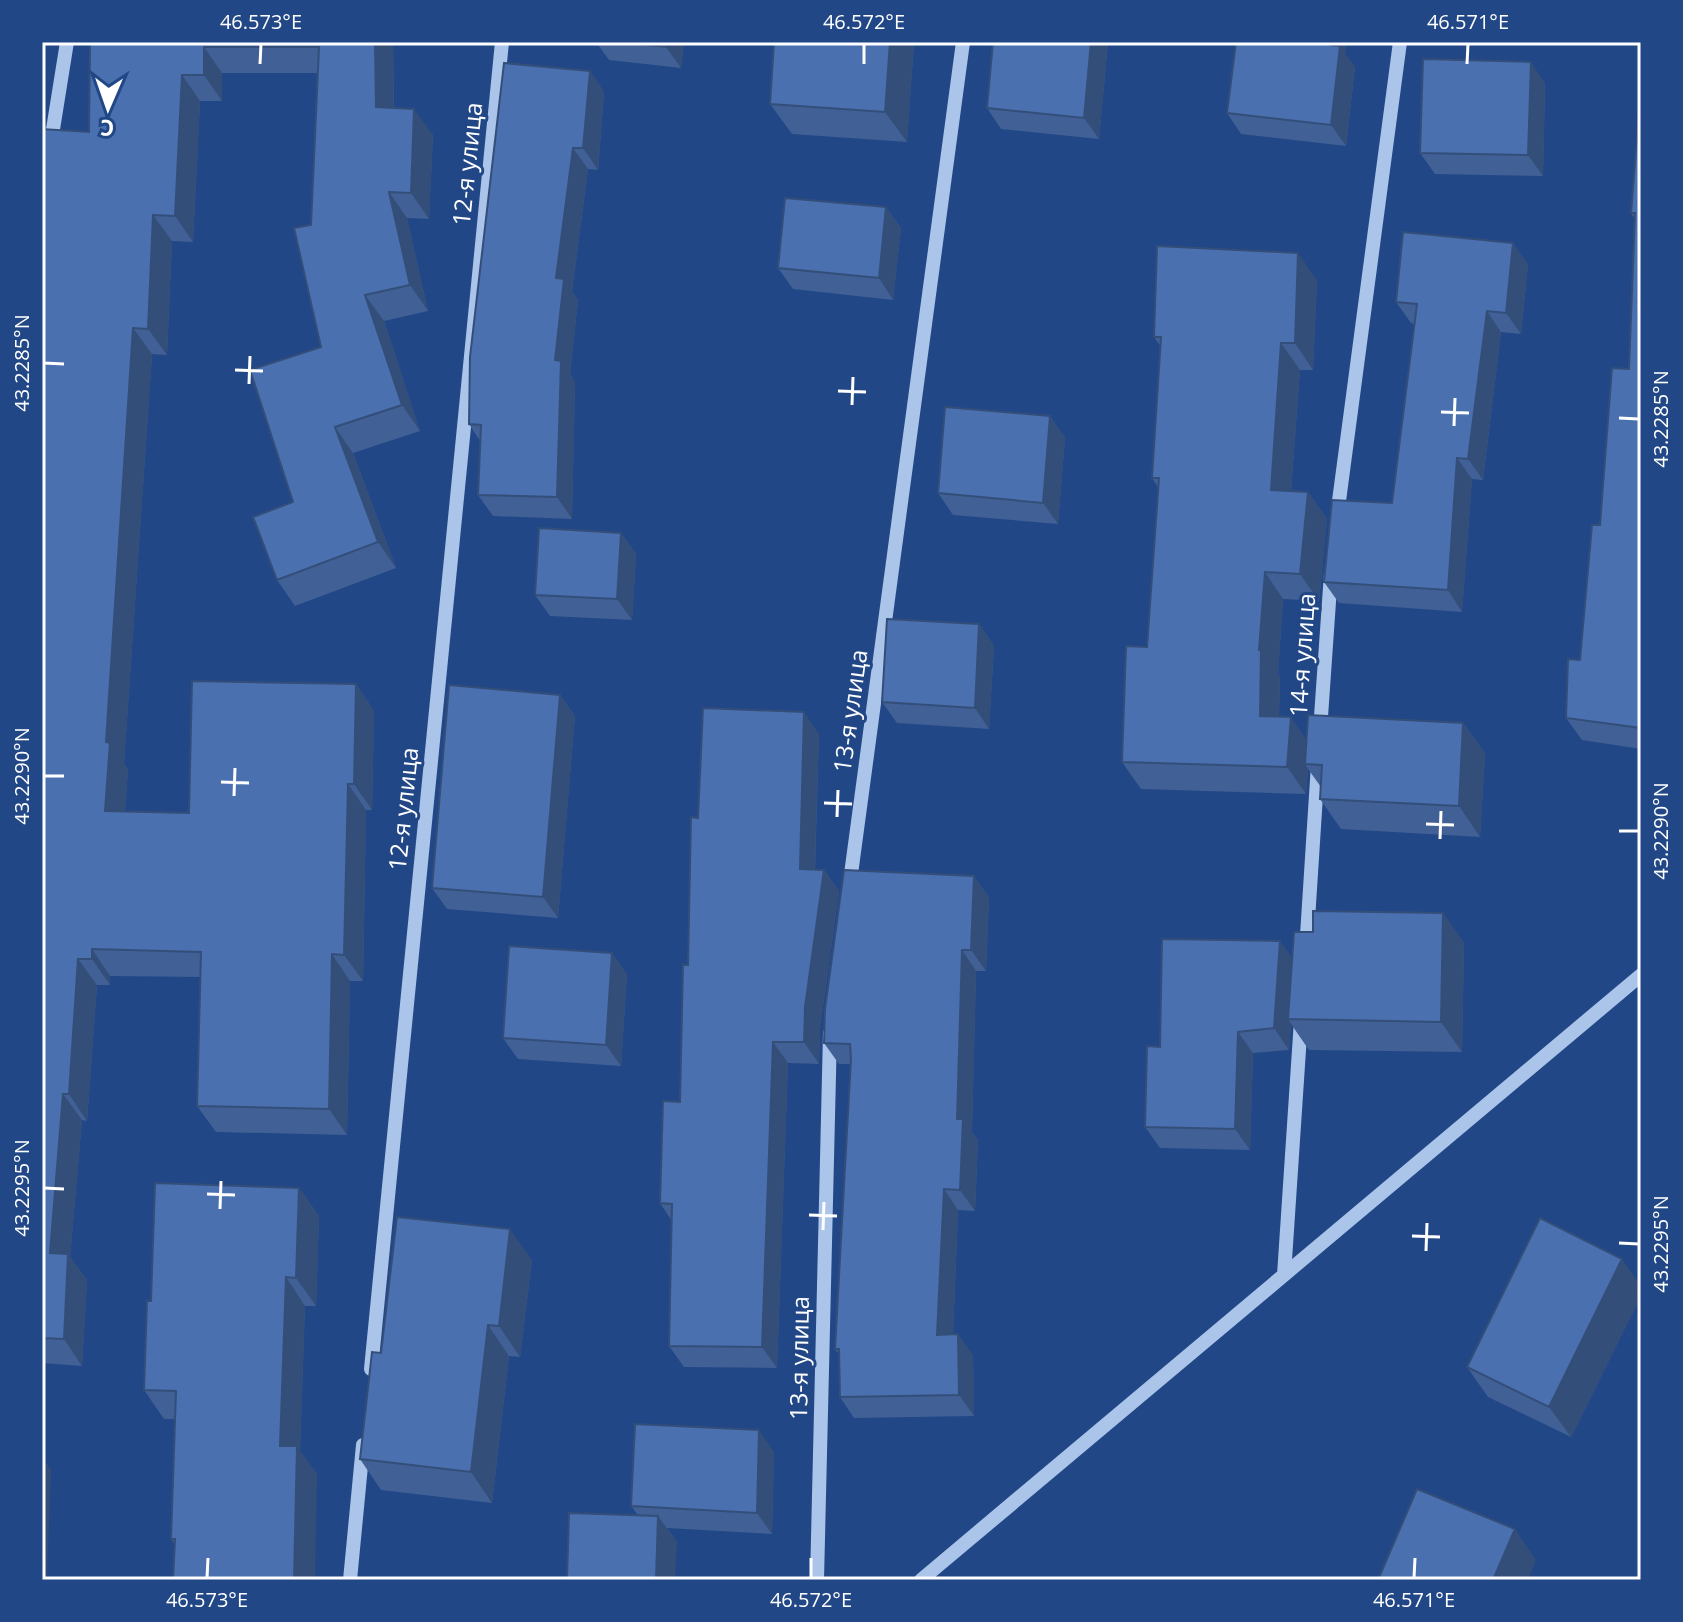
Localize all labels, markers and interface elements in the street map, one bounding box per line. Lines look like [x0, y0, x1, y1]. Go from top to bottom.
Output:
text: 46.573°E [220, 8, 302, 35]
text: 46.572°E [823, 8, 905, 35]
text: 46.571°E [1427, 8, 1509, 35]
north arrow [68, 68, 148, 148]
street label: 12-я улица [444, 100, 489, 227]
text: С [100, 114, 115, 144]
text: 43.2285°N [8, 314, 35, 412]
text: 43.2285°N [1647, 370, 1674, 468]
street label: 14-я улица [1281, 592, 1322, 718]
street label: 13-я улица [825, 647, 874, 775]
text: 43.2290°N [8, 727, 35, 825]
street label: 12-я улица [380, 745, 425, 872]
text: 43.2290°N [1647, 782, 1674, 880]
text: 43.2295°N [8, 1139, 35, 1237]
text: 43.2295°N [1647, 1195, 1674, 1293]
street label: 13-я улица [781, 1296, 816, 1420]
text: 46.573°E [166, 1586, 248, 1613]
text: 46.572°E [770, 1586, 852, 1613]
text: 46.571°E [1373, 1586, 1455, 1613]

